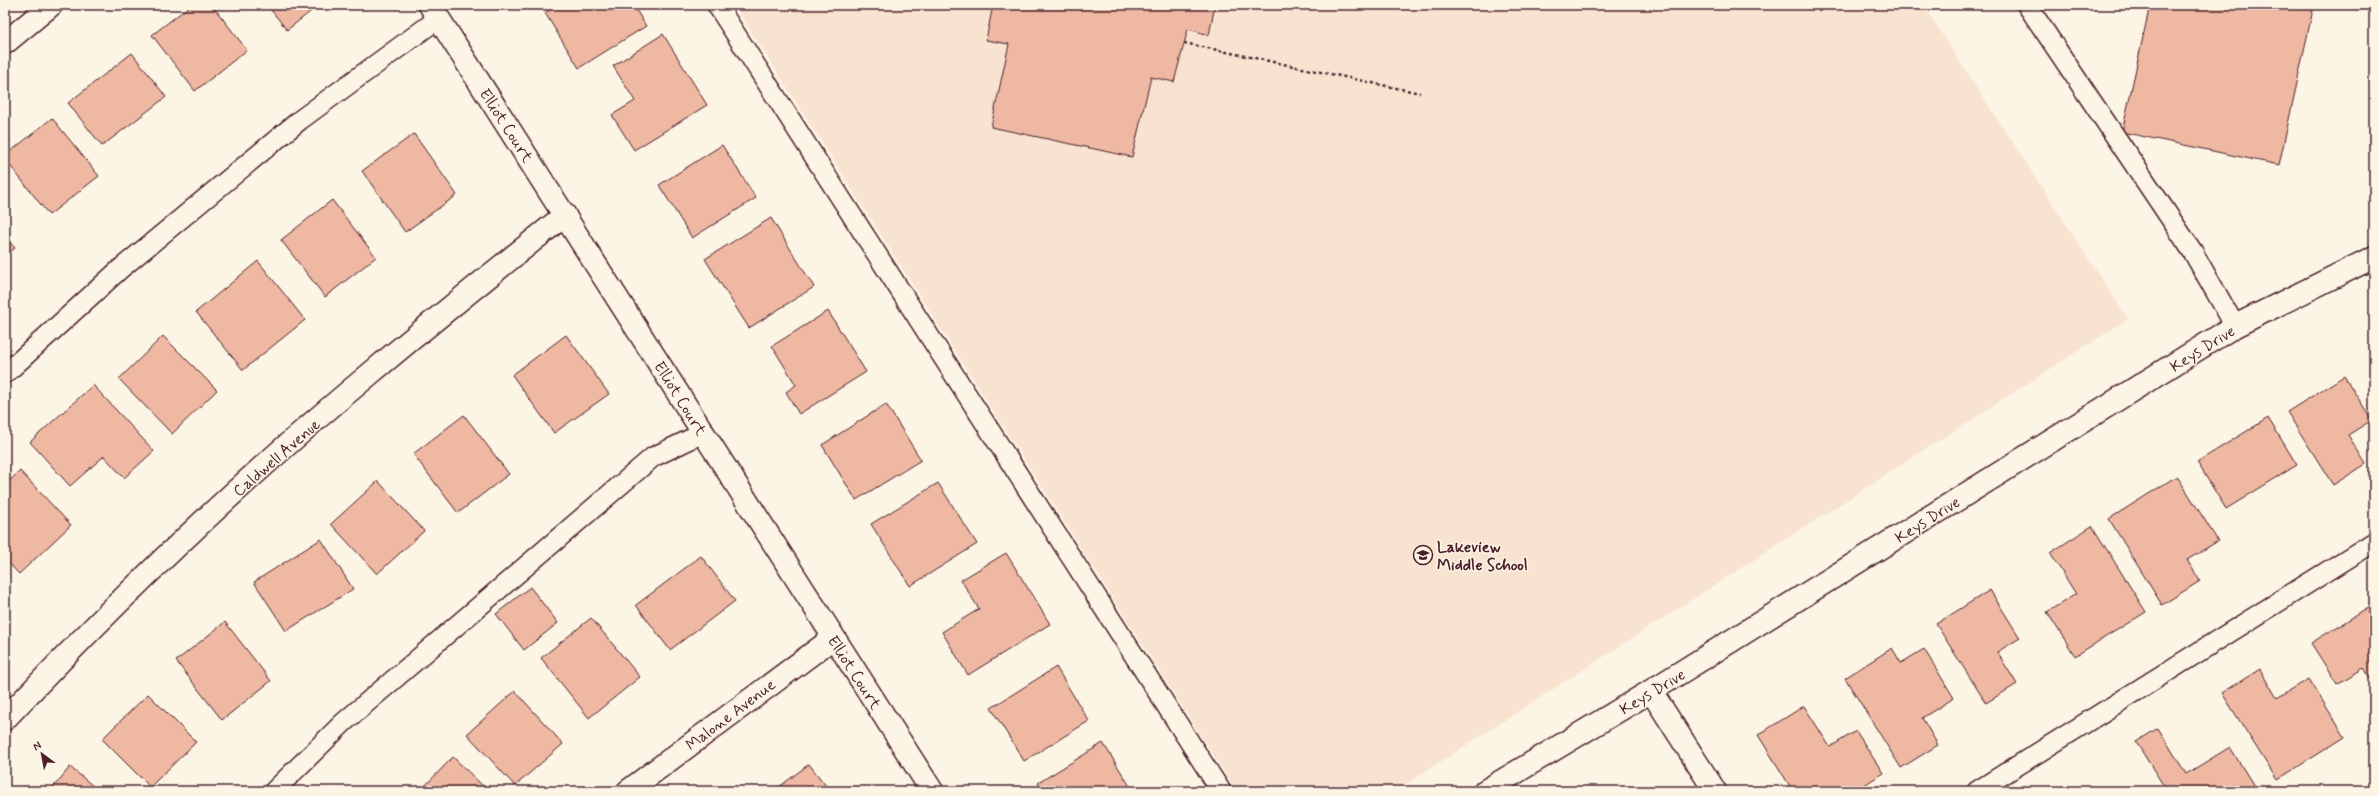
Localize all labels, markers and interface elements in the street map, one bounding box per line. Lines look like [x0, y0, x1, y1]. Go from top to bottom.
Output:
street label: Elliot Court [474, 85, 538, 167]
street label: Keys Drive [2166, 321, 2239, 378]
street label: Elliot Court [649, 358, 711, 441]
street label: Caldwell Avenue [229, 414, 325, 502]
street label: Keys Drive [1891, 492, 1964, 549]
place label: Lakeview Middle School [1437, 537, 1528, 576]
school or university icon: Lakeview Middle School [1412, 544, 1434, 566]
street label: Elliot Court [822, 632, 886, 714]
street label: Keys Drive [1616, 664, 1690, 720]
street label: Malone Avenue [682, 674, 780, 756]
north arrow [22, 734, 62, 774]
text: N [30, 738, 44, 754]

